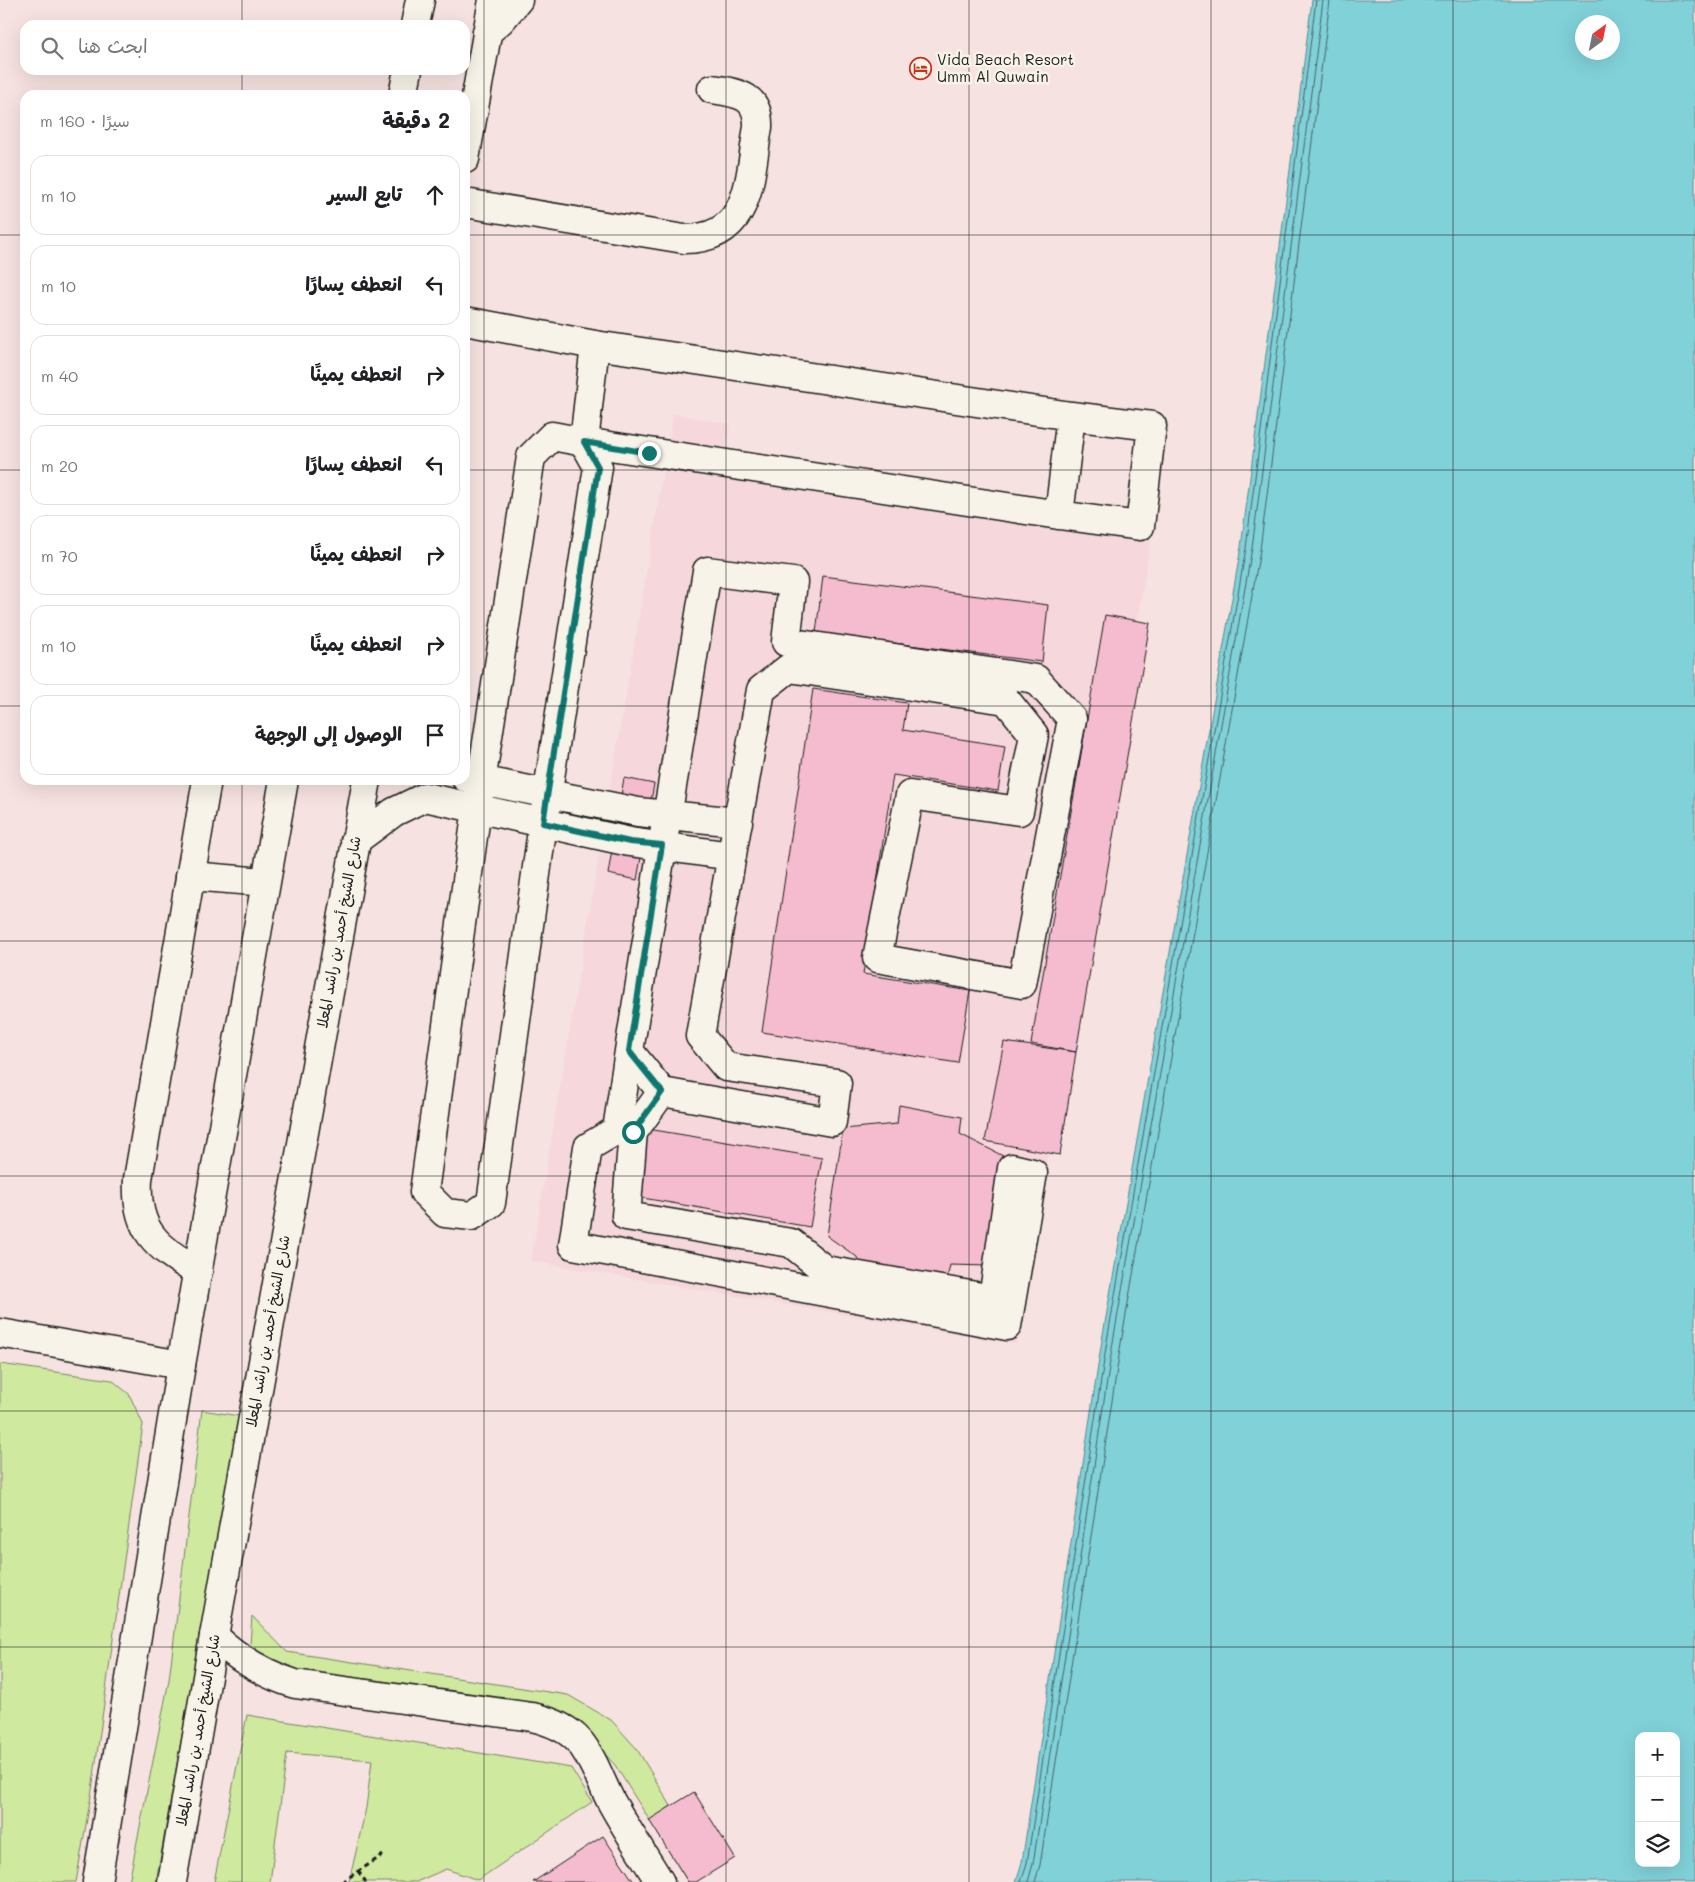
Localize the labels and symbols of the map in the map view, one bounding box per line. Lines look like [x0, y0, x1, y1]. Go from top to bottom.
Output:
north arrow [1575, 15, 1620, 60]
place label: Vida Beach Resort Umm Al Quwain [937, 49, 1074, 86]
hotel icon: Vida Beach Resort Umm Al Quwain [909, 57, 933, 81]
route end [638, 442, 661, 465]
street label: شارع الشيخ أحمد بن راشد المعلا [311, 834, 366, 1030]
route start [622, 1121, 645, 1144]
street label: شارع الشيخ أحمد بن راشد المعلا [240, 1233, 295, 1429]
street label: شارع الشيخ أحمد بن راشد المعلا [170, 1632, 225, 1828]

